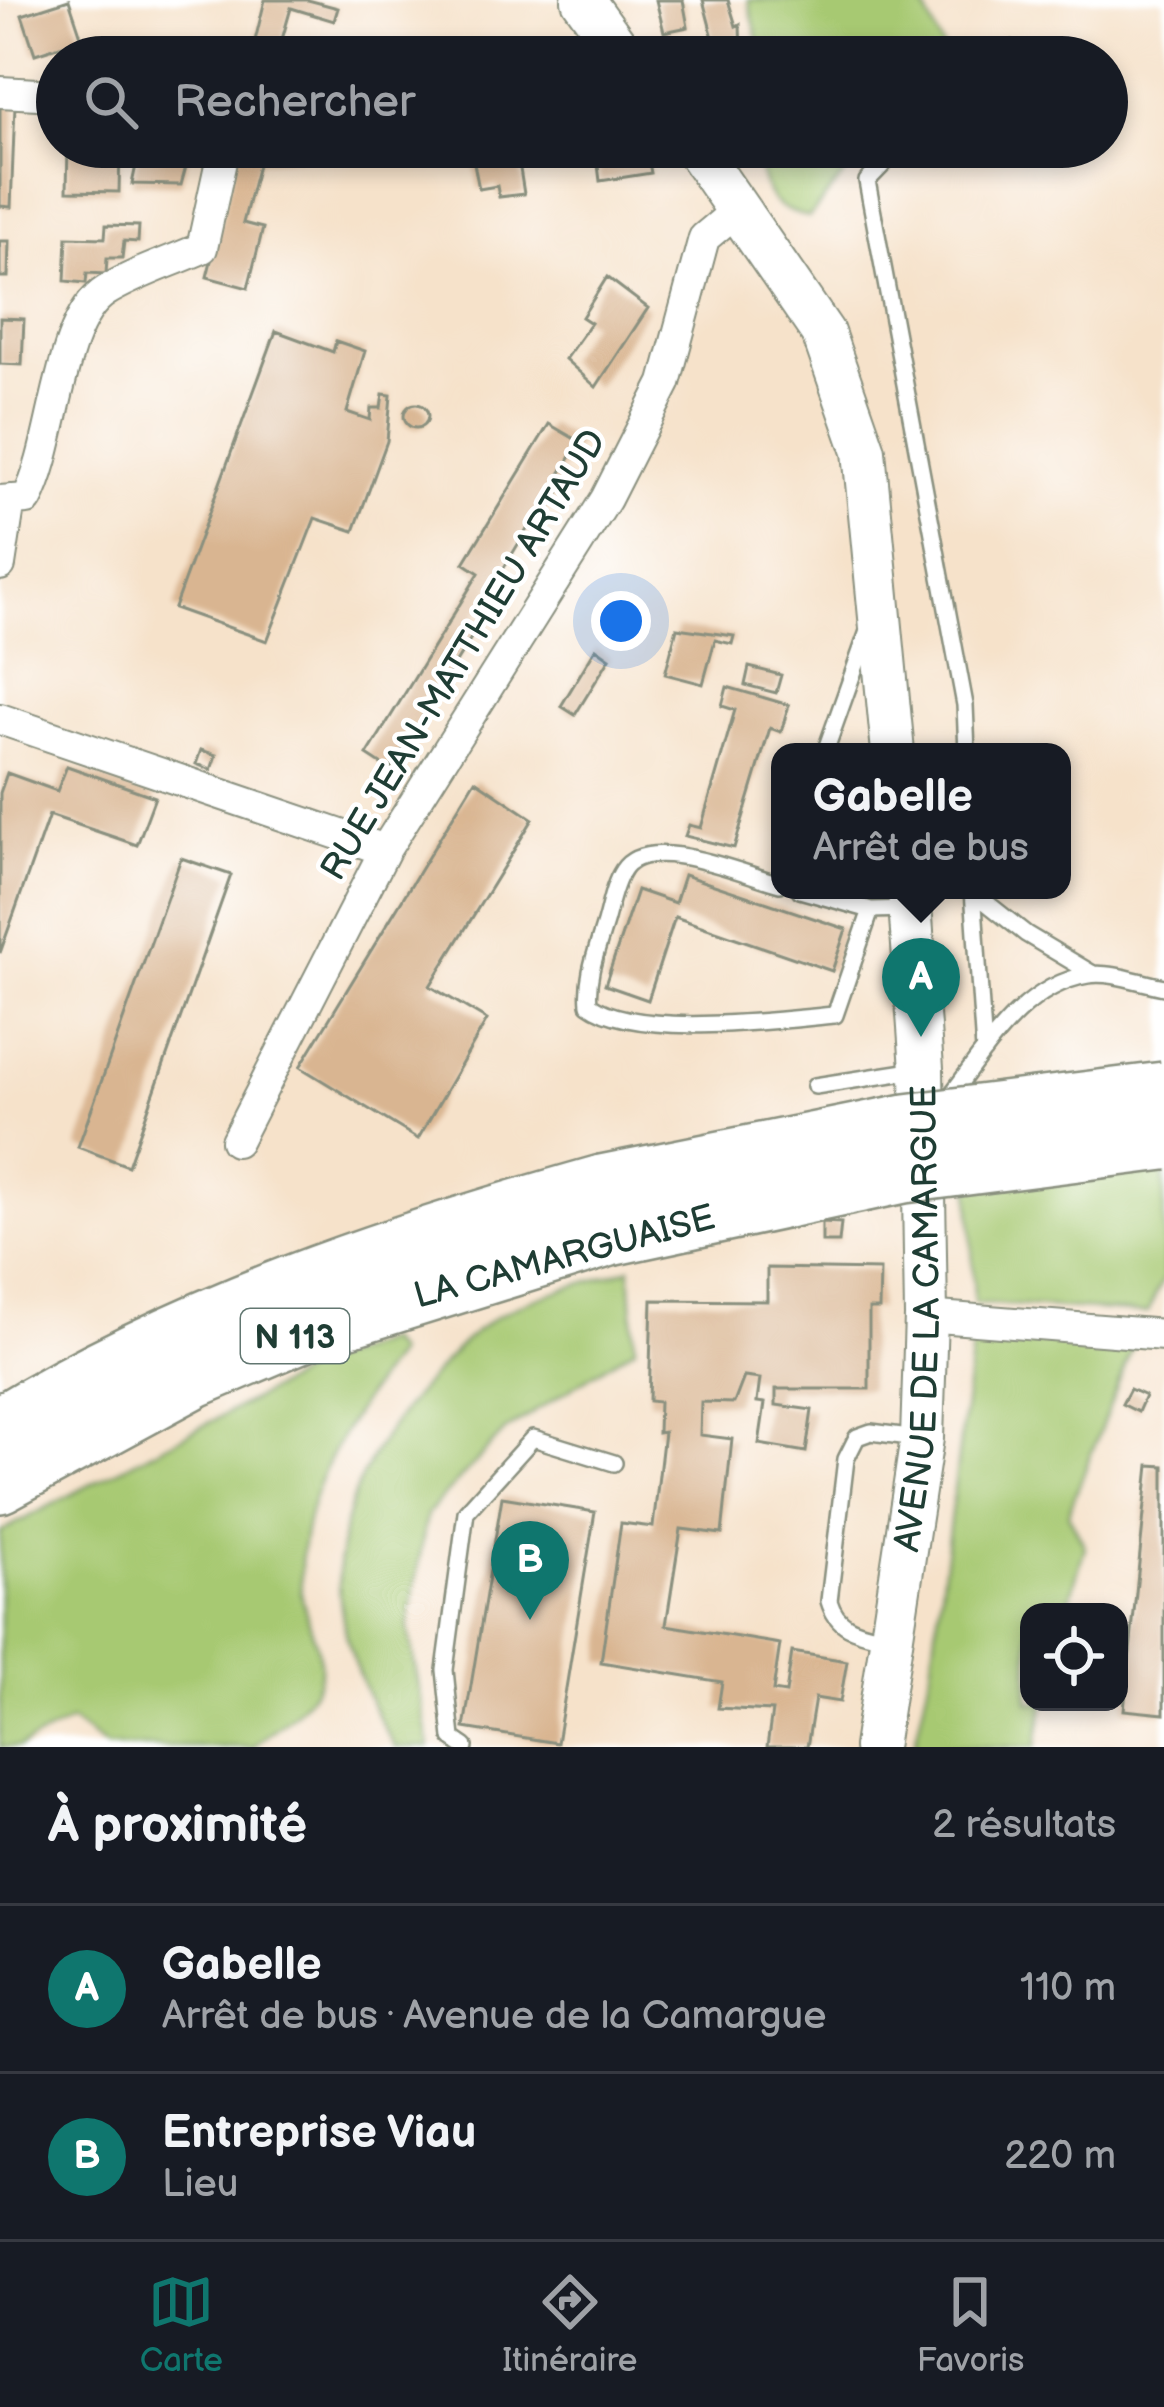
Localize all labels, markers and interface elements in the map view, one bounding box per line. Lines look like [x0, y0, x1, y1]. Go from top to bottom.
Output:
search box [36, 36, 1128, 168]
icon: search [78, 69, 144, 135]
text: Rechercher [174, 75, 415, 130]
street label: RUE JEAN-MATTHIEU ARTAUD [312, 422, 616, 888]
your location [591, 591, 651, 651]
popup [771, 743, 1071, 899]
text: Gabelle [813, 770, 973, 825]
text: Arrêt de bus [813, 825, 1029, 872]
pin: A [882, 938, 960, 1037]
street label: AVENUE DE LA CAMARGUE [886, 1085, 950, 1555]
street label: LA CAMARGUAISE [409, 1197, 720, 1318]
road number: N 113 [241, 1309, 349, 1363]
pin: B [491, 1521, 569, 1620]
map controls [1020, 1603, 1128, 1711]
button: locate [1020, 1603, 1128, 1711]
text: À proximité [48, 1795, 307, 1856]
text: 2 résultats [932, 1802, 1116, 1849]
text: Gabelle [162, 1938, 322, 1993]
text: A [75, 1965, 99, 2012]
text: 110 m [1020, 1965, 1116, 2012]
text: Arrêt de bus · Avenue de la Camargue [162, 1993, 826, 2040]
text: Entreprise Viau [162, 2106, 476, 2161]
text: B [73, 2133, 101, 2180]
text: 220 m [1004, 2133, 1116, 2180]
text: Lieu [162, 2161, 238, 2208]
tab: Carte [140, 2269, 223, 2381]
tab: Itinéraire [502, 2269, 637, 2381]
tab: Favoris [917, 2269, 1024, 2381]

